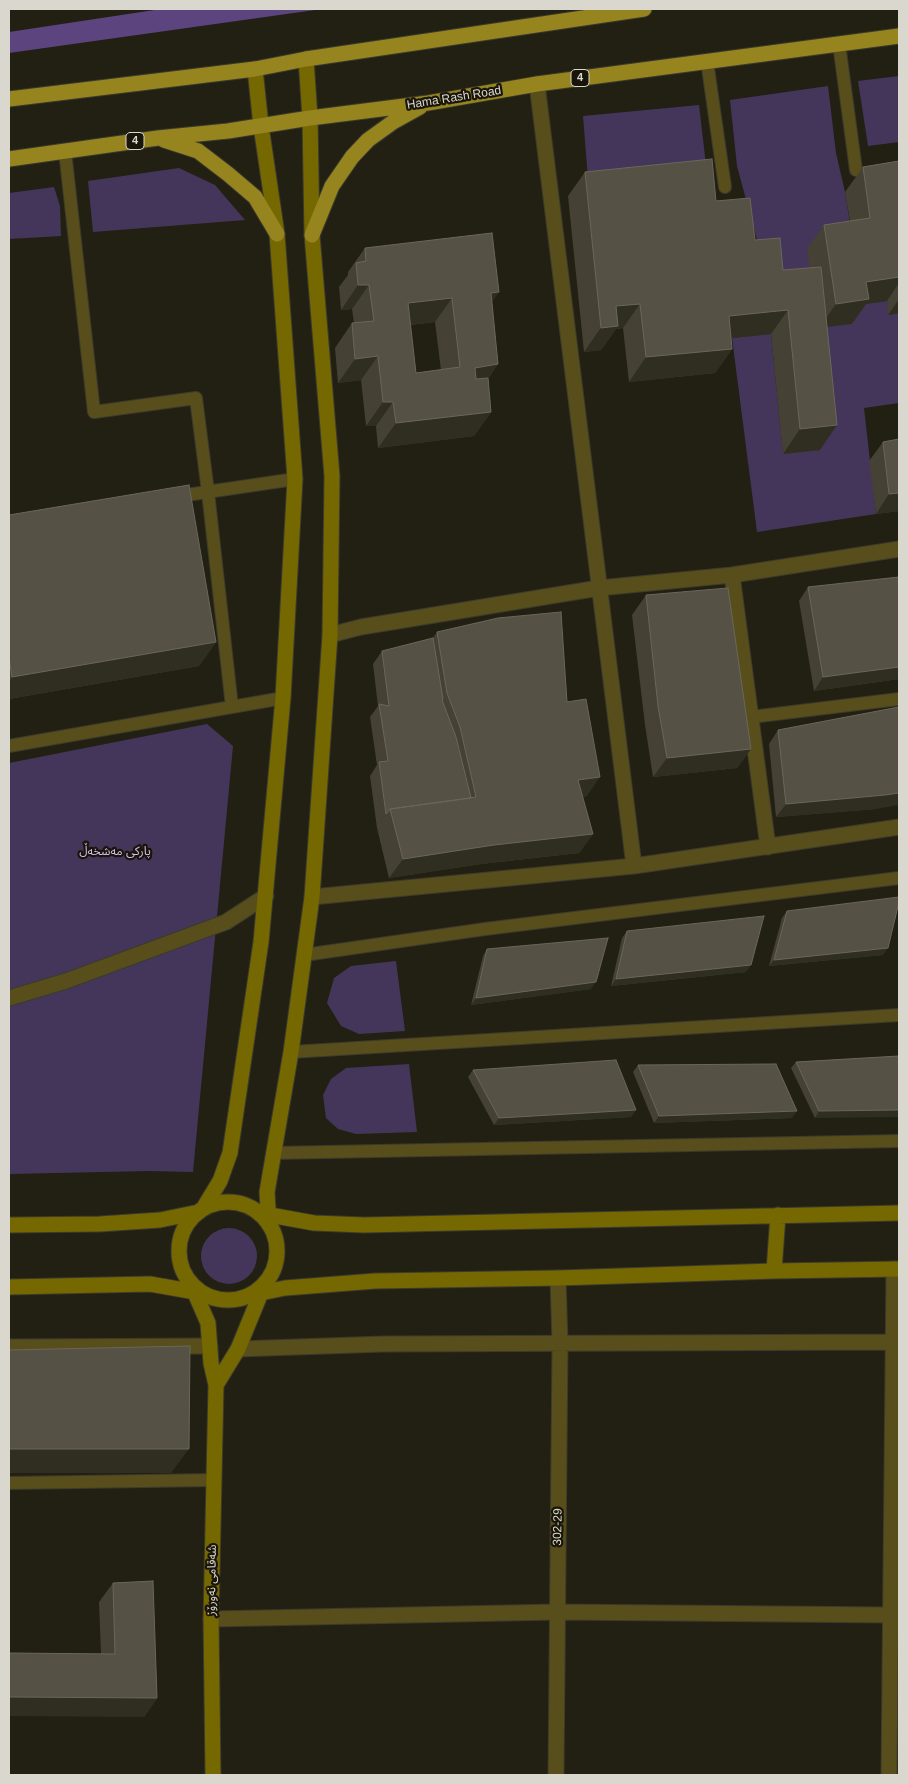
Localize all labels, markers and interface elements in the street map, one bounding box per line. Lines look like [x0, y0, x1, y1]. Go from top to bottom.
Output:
road number: 4 [571, 70, 589, 86]
street label: Hama Rash Road [406, 83, 502, 113]
road number: 4 [126, 132, 144, 150]
park label: پارکی مەشخەڵ [79, 845, 151, 859]
street label: 302-29 [550, 1508, 566, 1546]
street label: شەقامی نەورۆز [204, 1544, 220, 1616]

